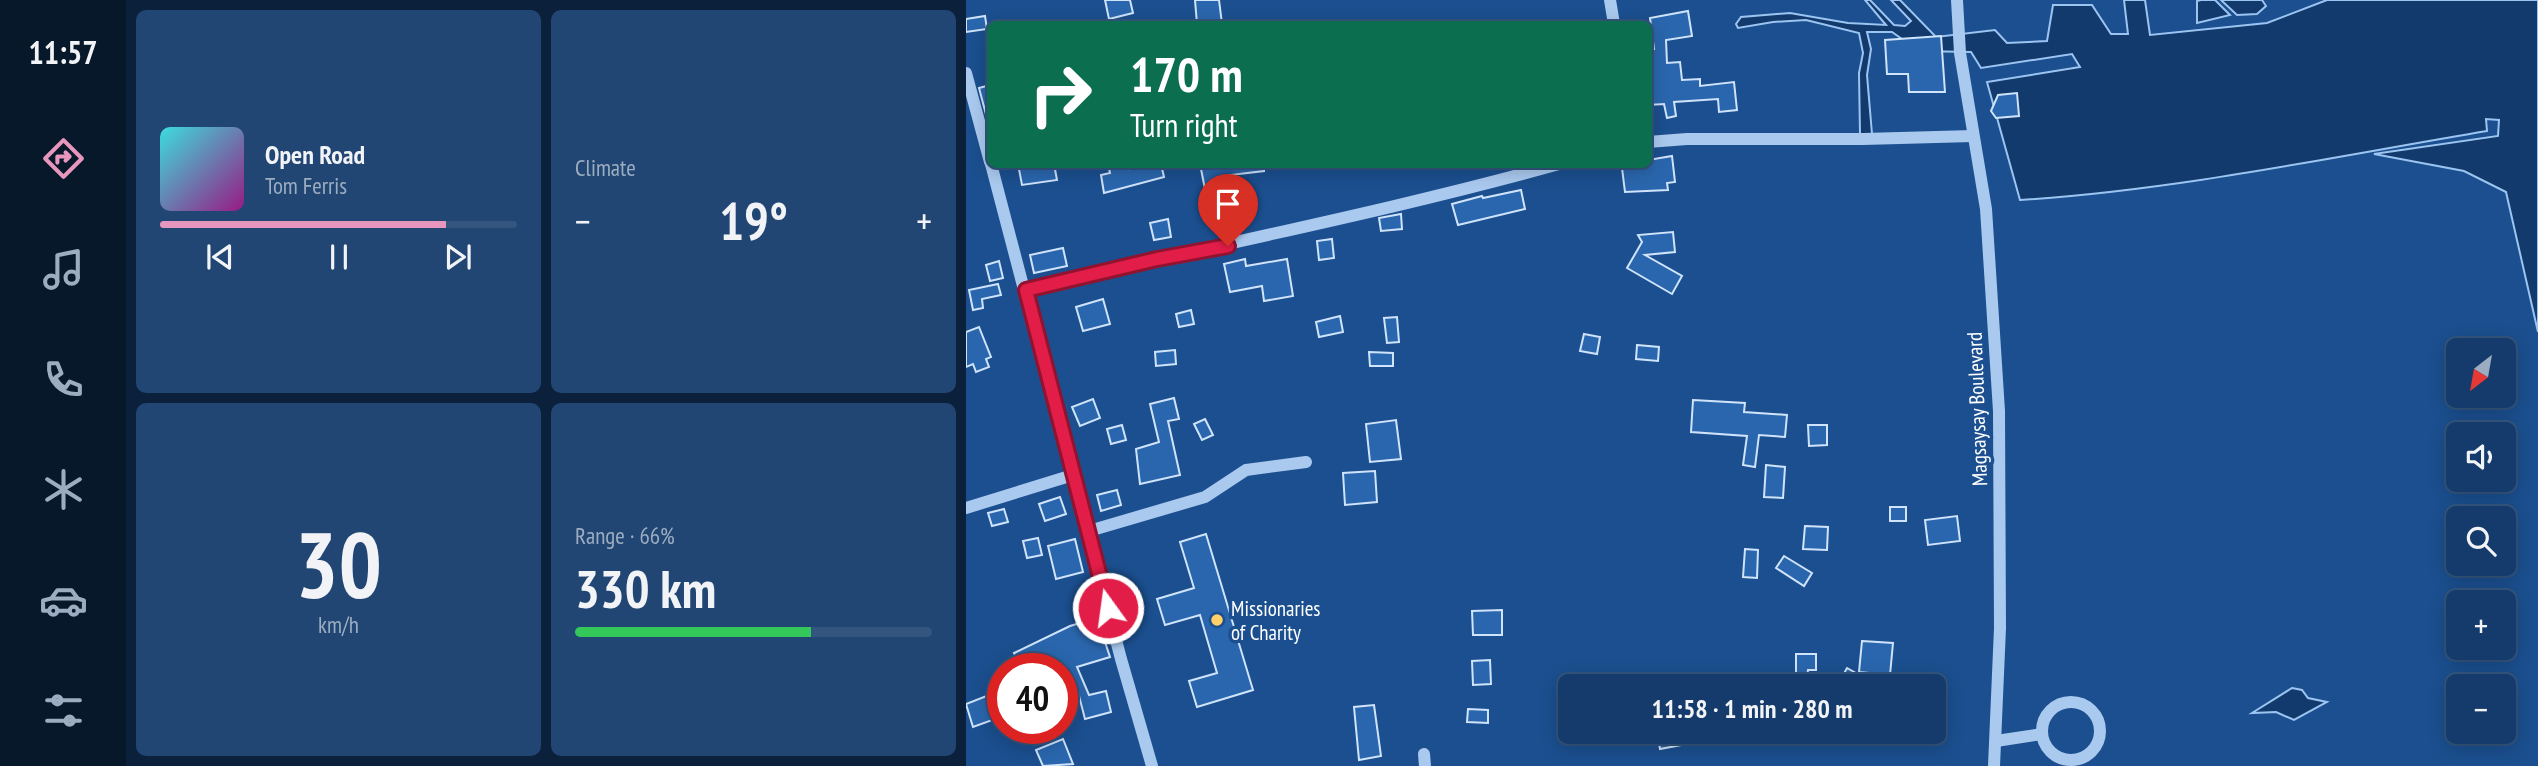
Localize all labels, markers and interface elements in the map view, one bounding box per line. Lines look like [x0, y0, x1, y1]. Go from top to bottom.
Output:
text: 11:57 [28, 31, 98, 73]
text: 170 m [1130, 42, 1243, 106]
icon: right [1015, 49, 1106, 140]
text: Turn right [1130, 104, 1238, 146]
icon: directions [39, 134, 88, 183]
text: Open Road [265, 138, 365, 171]
text: Climate [575, 153, 636, 182]
text: Tom Ferris [265, 171, 347, 200]
pin [1198, 174, 1258, 246]
icon: arrive [1209, 185, 1247, 223]
text: 19° [719, 187, 788, 254]
text: − [575, 196, 591, 245]
text: + [916, 196, 932, 245]
icon: previous [201, 238, 239, 276]
icon: pause [320, 238, 358, 276]
icon: next [439, 238, 477, 276]
icon: music [39, 245, 88, 294]
street label: Magsaysay Boulevard [1961, 331, 1993, 487]
north arrow [2446, 338, 2516, 408]
map controls [2446, 338, 2516, 744]
icon: phone [39, 355, 88, 404]
button: sound [2446, 422, 2516, 492]
icon: climate [39, 465, 88, 514]
text: 30 [295, 505, 382, 623]
button: search [2446, 506, 2516, 576]
text: Range · 66% [575, 521, 675, 550]
text: 330 km [575, 555, 716, 622]
position arrow [1071, 571, 1145, 645]
icon: car [39, 576, 88, 625]
button: + [2446, 590, 2516, 660]
place label: Missionaries of Charity [1231, 595, 1320, 646]
text: km/h [318, 610, 359, 639]
marker: Missionaries of Charity [1209, 612, 1225, 628]
speed limit sign: 40 [987, 653, 1078, 744]
button: − [2446, 674, 2516, 744]
icon: filters [39, 686, 88, 735]
text: 11:58 · 1 min · 280 m [1652, 692, 1852, 725]

